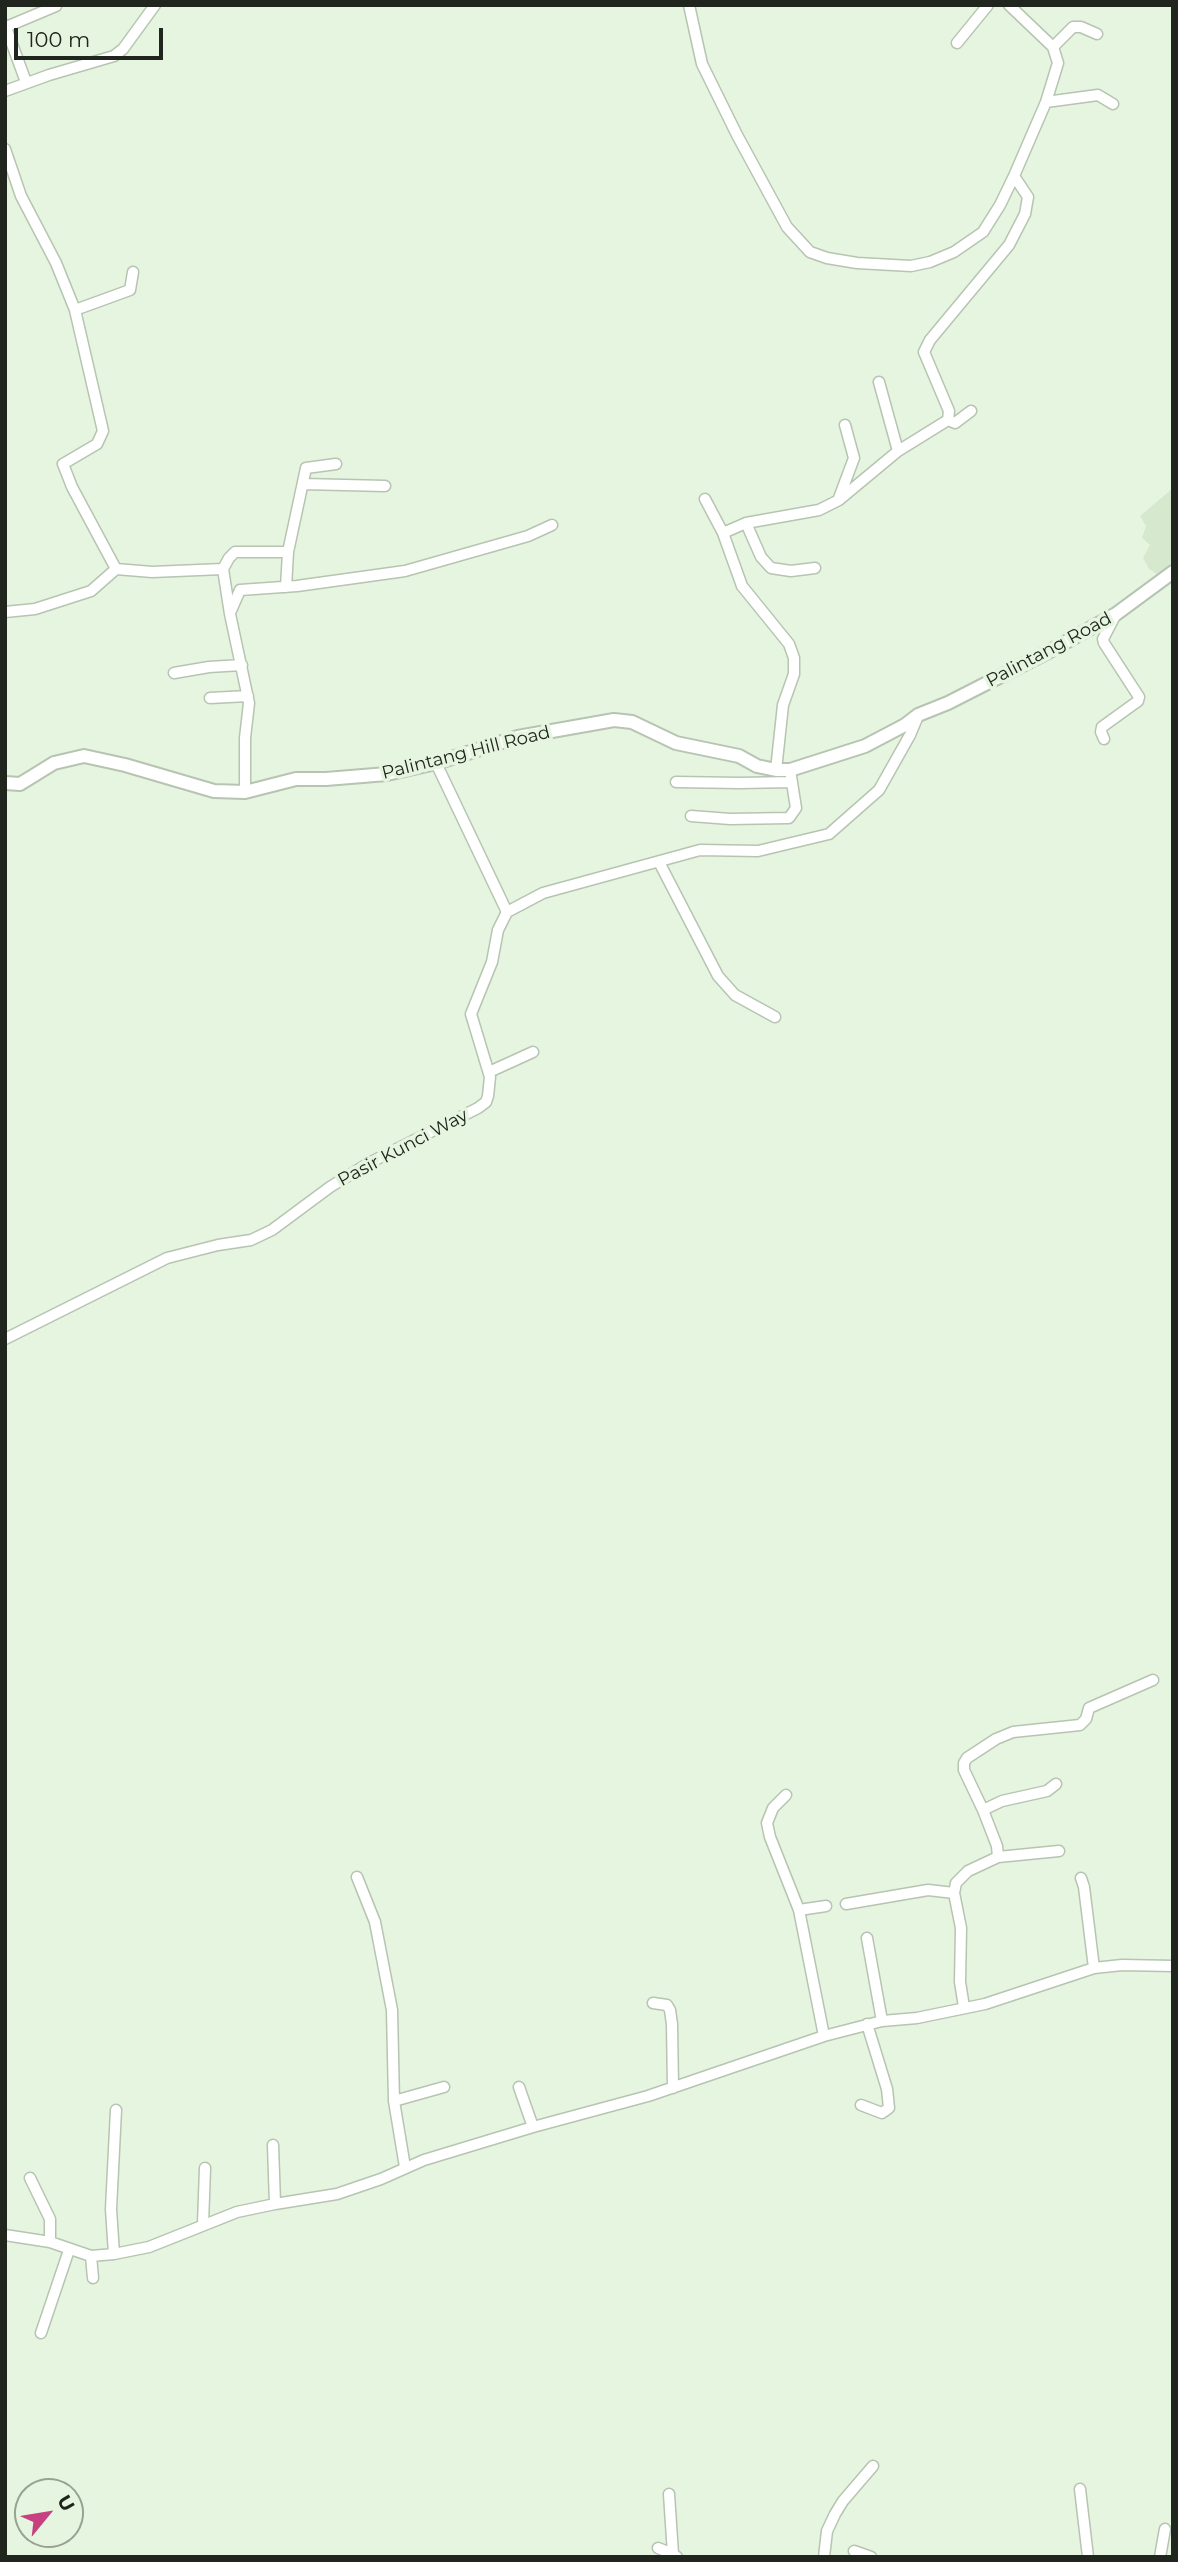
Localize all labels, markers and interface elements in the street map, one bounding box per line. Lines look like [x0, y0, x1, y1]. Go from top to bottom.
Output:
scale bar [18, 14, 166, 58]
text: 100 m [27, 27, 90, 52]
street label: Palintang Road [983, 608, 1115, 692]
street label: Palintang Hill Road [380, 722, 552, 784]
street label: Pasir Kunci Way [334, 1105, 472, 1191]
north arrow [14, 2478, 84, 2548]
text: U [52, 2491, 80, 2515]

